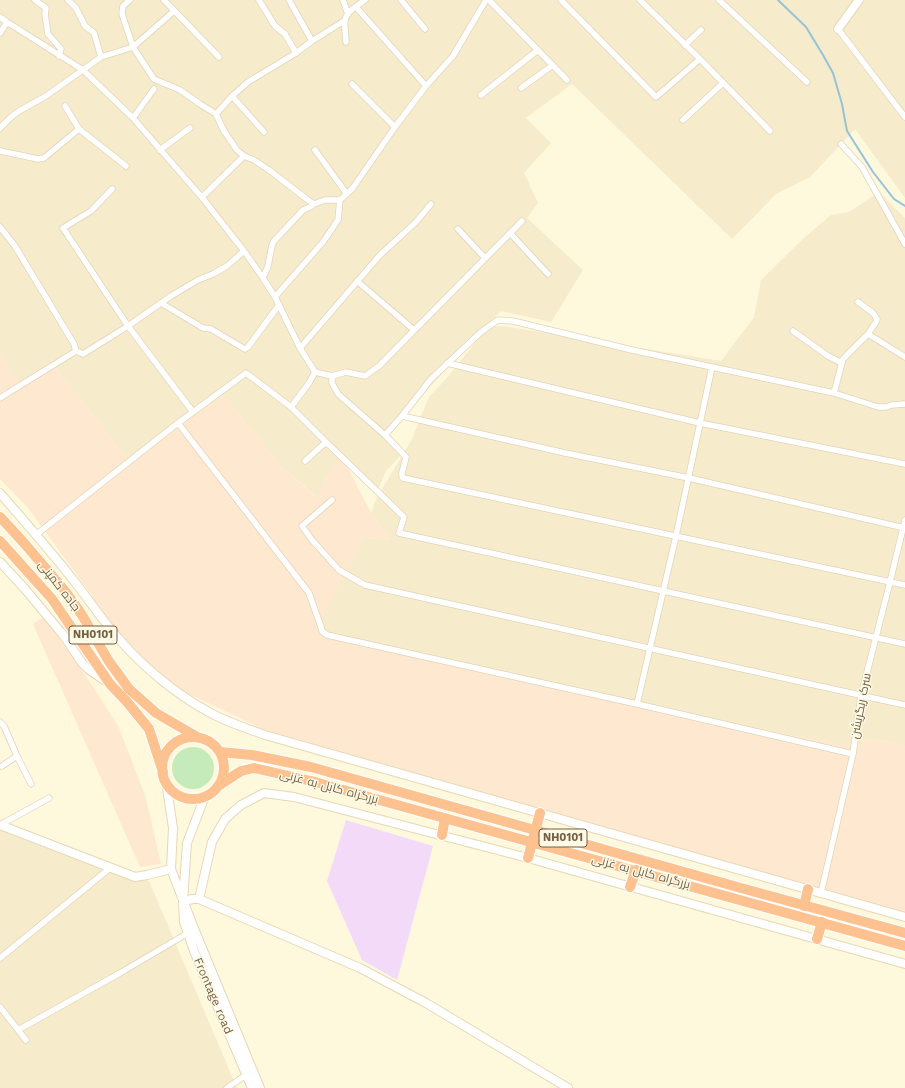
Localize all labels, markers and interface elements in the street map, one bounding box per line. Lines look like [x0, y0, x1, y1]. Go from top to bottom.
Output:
street label: جاده کمپنی [35, 558, 83, 614]
road number: NH0101 [69, 626, 117, 644]
street label: سرک ریگریشن [848, 672, 874, 740]
street label: بزرگراه کابل به غزنی [278, 767, 380, 807]
road number: NH0101 [539, 829, 587, 847]
street label: بزرگراه کابل به غزنی [590, 852, 692, 892]
street label: Frontage road [190, 956, 236, 1036]

